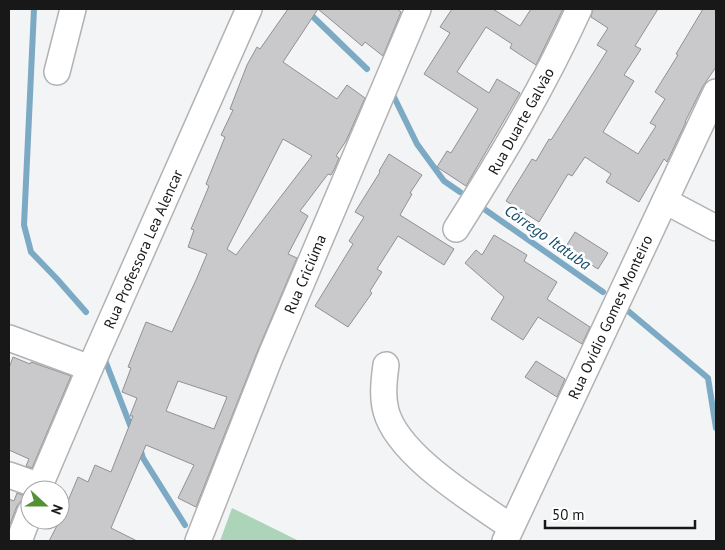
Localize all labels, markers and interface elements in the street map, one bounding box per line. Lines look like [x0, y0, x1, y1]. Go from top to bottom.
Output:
street label: Rua Duarte Galvão [484, 64, 558, 178]
street label: Rua Professora Lea Alencar [99, 166, 187, 332]
water label: Córrego Itatuba [501, 200, 595, 274]
street label: Rua Criciúma [280, 232, 330, 316]
street label: Rua Ovídio Gomes Monteiro [564, 232, 656, 402]
north arrow [20, 480, 70, 530]
scale bar [545, 498, 695, 530]
text: N [47, 502, 67, 517]
text: 50 m [552, 505, 585, 524]

